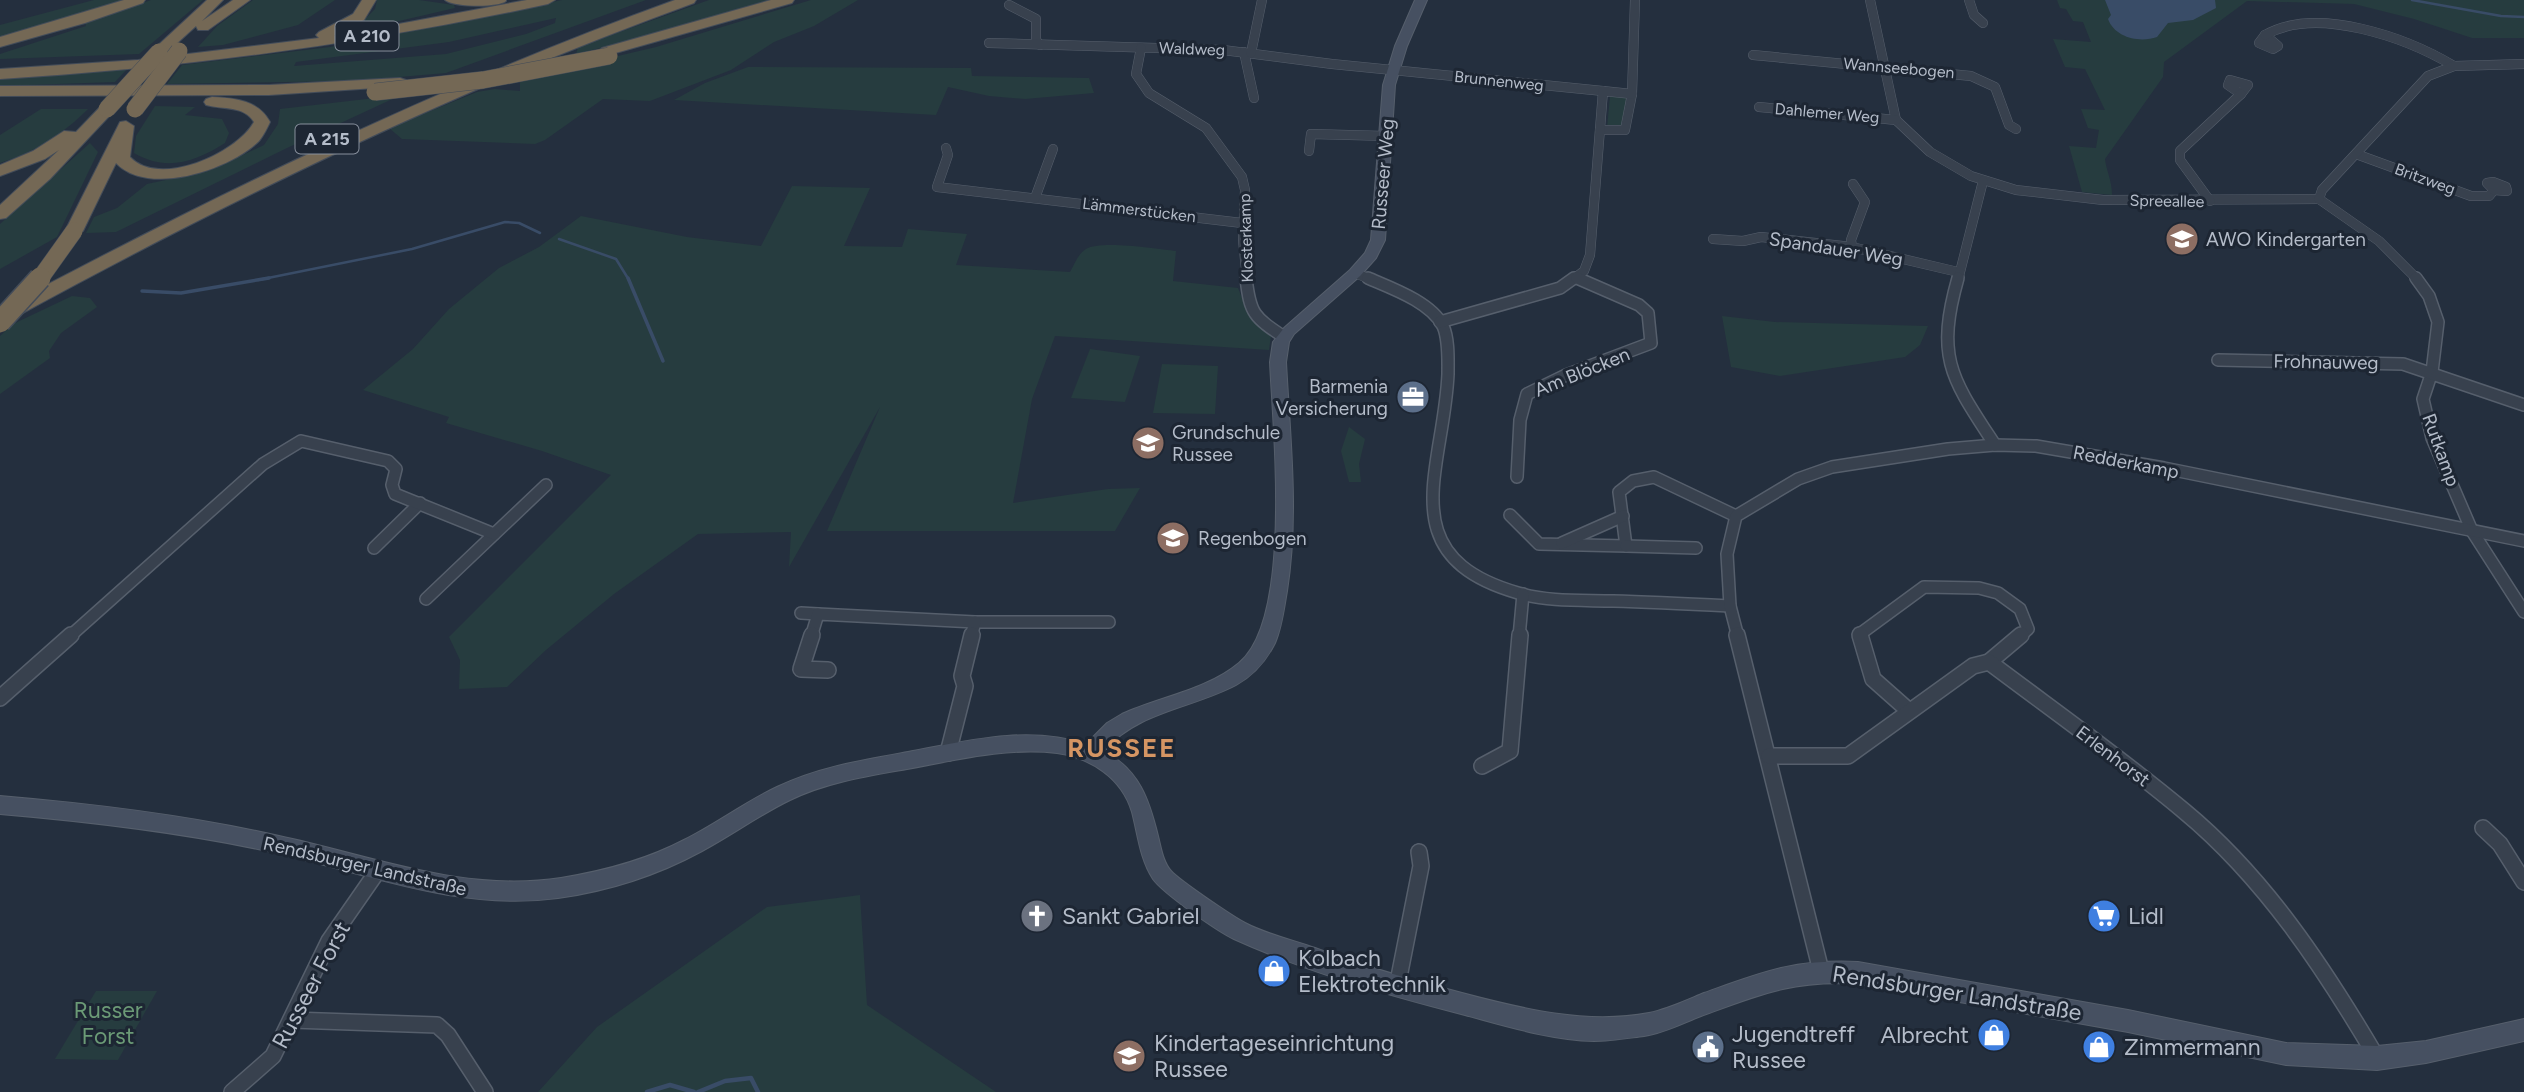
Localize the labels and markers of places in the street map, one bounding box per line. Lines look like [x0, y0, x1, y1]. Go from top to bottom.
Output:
school or university icon: AWO Kindergarten [2163, 220, 2201, 258]
place label: AWO Kindergarten [2206, 228, 2366, 251]
place label: Barmenia Versicherung [1276, 375, 1388, 420]
office icon: Barmenia Versicherung [1394, 378, 1432, 416]
place label: Grundschule Russee [1172, 421, 1280, 466]
school or university icon: Grundschule Russee [1129, 424, 1167, 462]
school or university icon: Regenbogen [1154, 519, 1192, 557]
place label: Regenbogen [1198, 527, 1307, 550]
church icon: Sankt Gabriel [1018, 897, 1056, 935]
supermarket icon: Lidl [2085, 897, 2123, 935]
place label: Sankt Gabriel [1062, 902, 1200, 930]
place label: Lidl [2128, 902, 2164, 930]
place label: Kolbach Elektrotechnik [1298, 944, 1447, 998]
shop icon: Kolbach Elektrotechnik [1255, 952, 1293, 990]
shop icon: Albrecht [1975, 1016, 2013, 1054]
place label: Jugendtreff Russee [1732, 1020, 1856, 1074]
place label: Albrecht [1881, 1021, 1969, 1049]
public building icon: Jugendtreff Russee [1689, 1028, 1727, 1066]
shop icon: Zimmermann [2080, 1028, 2118, 1066]
place label: Kindertageseinrichtung Russee [1154, 1029, 1394, 1083]
place label: Zimmermann [2124, 1033, 2261, 1061]
school or university icon: Kindertageseinrichtung Russee [1110, 1037, 1148, 1075]

